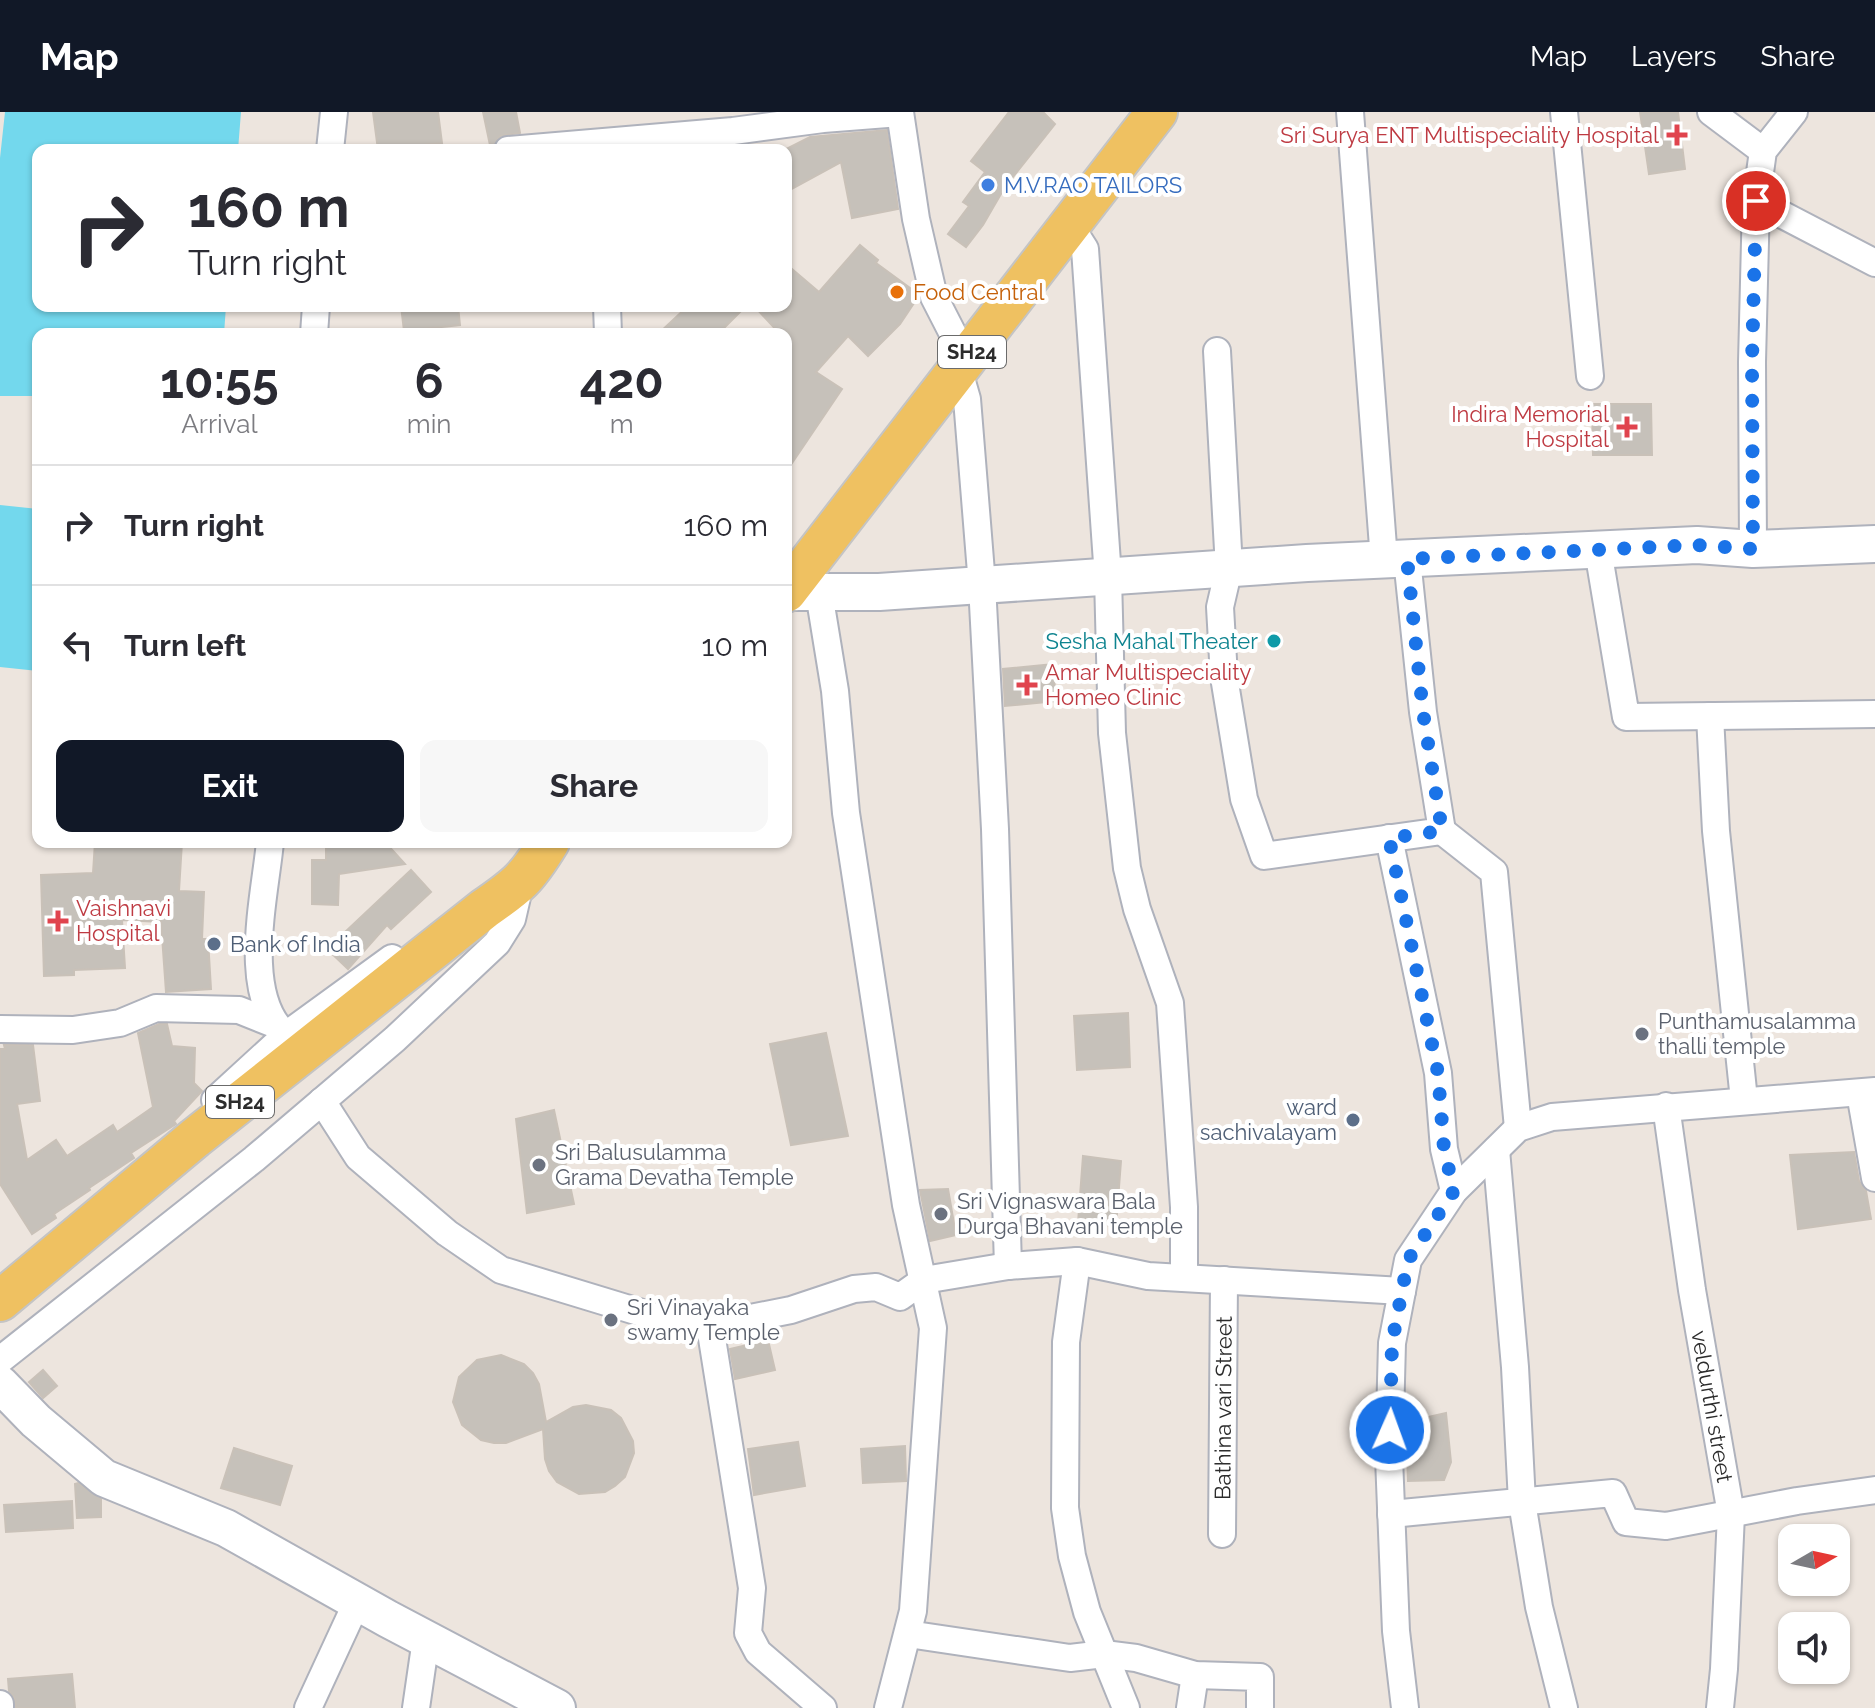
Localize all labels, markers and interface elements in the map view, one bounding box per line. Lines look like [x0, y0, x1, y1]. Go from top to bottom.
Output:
text: Map [40, 34, 119, 79]
text: Map [1530, 40, 1587, 73]
text: Layers [1631, 40, 1717, 73]
text: Share [1761, 40, 1835, 73]
place label: Sri Surya ENT Multispeciality Hospital [1280, 122, 1659, 148]
marker: Sri Surya ENT Multispeciality Hospital [1666, 124, 1688, 146]
pin [1722, 167, 1790, 235]
place label: M.V.RAO TAILORS [1004, 172, 1182, 198]
text: 160 m [188, 174, 350, 240]
icon: right [56, 176, 160, 280]
marker: M.V.RAO TAILORS [979, 176, 997, 194]
icon: arrive [1734, 179, 1778, 223]
text: Turn right [188, 241, 347, 283]
place label: Food Central [913, 279, 1044, 305]
marker: Food Central [888, 283, 906, 301]
road number: SH24 [938, 336, 1006, 368]
text: 10:55 [160, 353, 279, 409]
text: 6 [415, 353, 444, 409]
text: 420 [580, 353, 664, 409]
place label: Indira Memorial Hospital [1451, 401, 1609, 452]
text: Arrival [181, 409, 258, 439]
text: min [407, 409, 452, 439]
text: m [610, 409, 634, 439]
marker: Indira Memorial Hospital [1616, 416, 1638, 438]
icon: right [56, 503, 100, 547]
text: Turn right [124, 508, 264, 543]
text: 160 m [683, 508, 768, 543]
icon: left [56, 623, 100, 667]
text: Turn left [124, 628, 246, 663]
text: 10 m [702, 628, 768, 663]
place label: Sesha Mahal Theater [1046, 628, 1258, 654]
marker: Sesha Mahal Theater [1265, 632, 1283, 650]
place label: Amar Multispeciality Homeo Clinic [1045, 659, 1252, 710]
marker: Amar Multispeciality Homeo Clinic [1016, 674, 1038, 696]
button: Exit [56, 740, 404, 832]
button: Share [420, 740, 768, 832]
place label: Vaishnavi Hospital [76, 895, 171, 946]
marker: Vaishnavi Hospital [47, 910, 69, 932]
place label: Bank of India [230, 931, 361, 957]
marker: Bank of India [205, 935, 223, 953]
place label: Punthamusalamma thalli temple [1658, 1008, 1856, 1059]
marker: Punthamusalamma thalli temple [1633, 1025, 1651, 1043]
road number: SH24 [206, 1086, 274, 1118]
place label: ward sachivalayam [1200, 1094, 1337, 1145]
marker: ward sachivalayam [1344, 1111, 1362, 1129]
place label: Sri Balusulamma Grama Devatha Temple [555, 1139, 794, 1190]
marker: Sri Balusulamma Grama Devatha Temple [530, 1156, 548, 1174]
place label: Sri Vignaswara Bala Durga Bhavani temple [957, 1188, 1183, 1239]
marker: Sri Vignaswara Bala Durga Bhavani temple [932, 1205, 950, 1223]
place label: Sri Vinayaka swamy Temple [627, 1294, 780, 1345]
marker: Sri Vinayaka swamy Temple [602, 1311, 620, 1329]
street label: Bathina vari Street [1209, 1315, 1237, 1500]
street label: veldurthi street [1686, 1328, 1738, 1485]
position arrow [1348, 1388, 1432, 1472]
north arrow [1778, 1524, 1850, 1596]
map controls [1778, 1524, 1850, 1684]
button: sound [1778, 1612, 1850, 1684]

